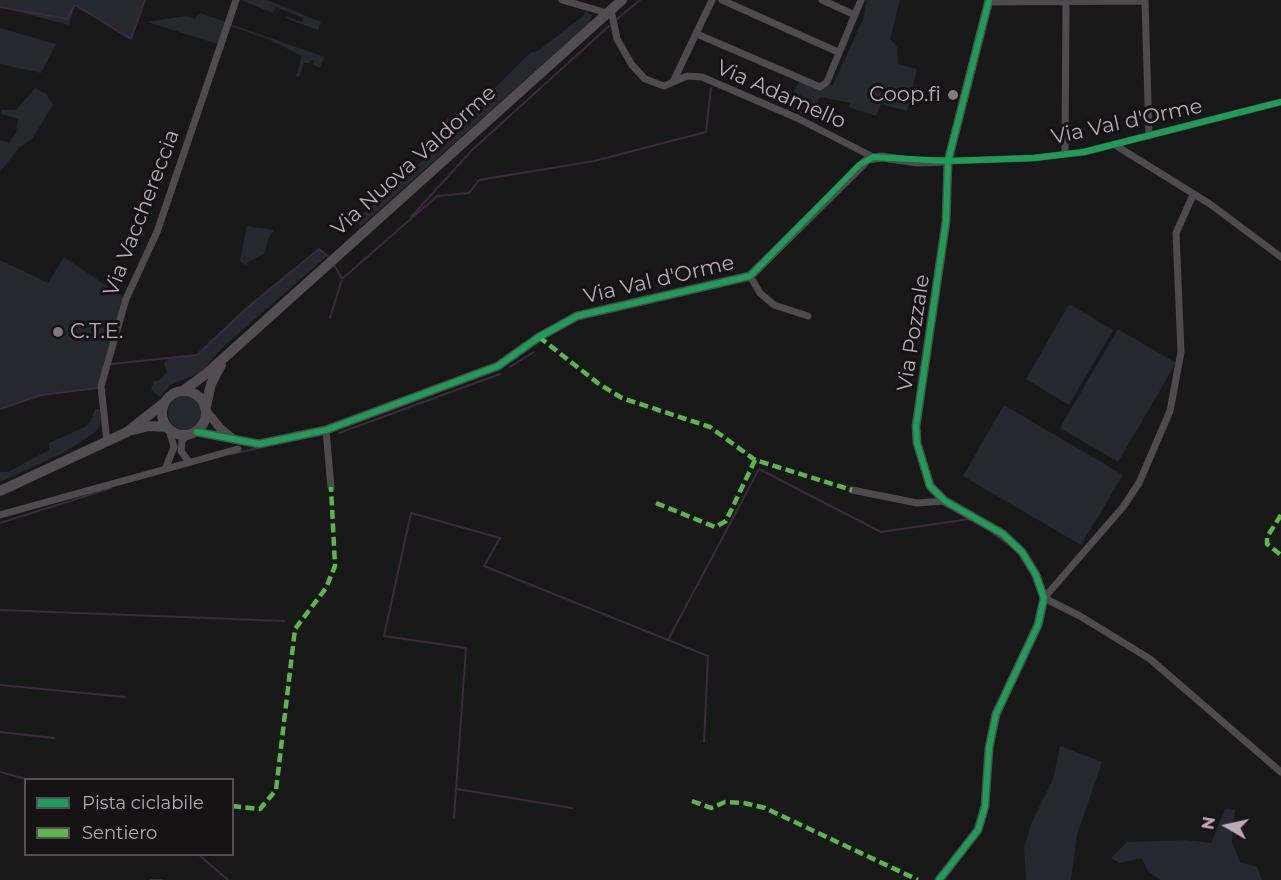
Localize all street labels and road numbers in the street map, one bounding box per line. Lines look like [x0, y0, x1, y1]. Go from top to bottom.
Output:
street label: Via Adamello [712, 55, 850, 135]
street label: Via Nuova Valdorme [326, 80, 502, 242]
street label: Via Val d'Orme [1049, 94, 1205, 150]
street label: Via Vacchereccia [99, 126, 185, 300]
street label: Via Val d'Orme [581, 250, 737, 310]
street label: Via Pozzale [892, 273, 936, 393]

